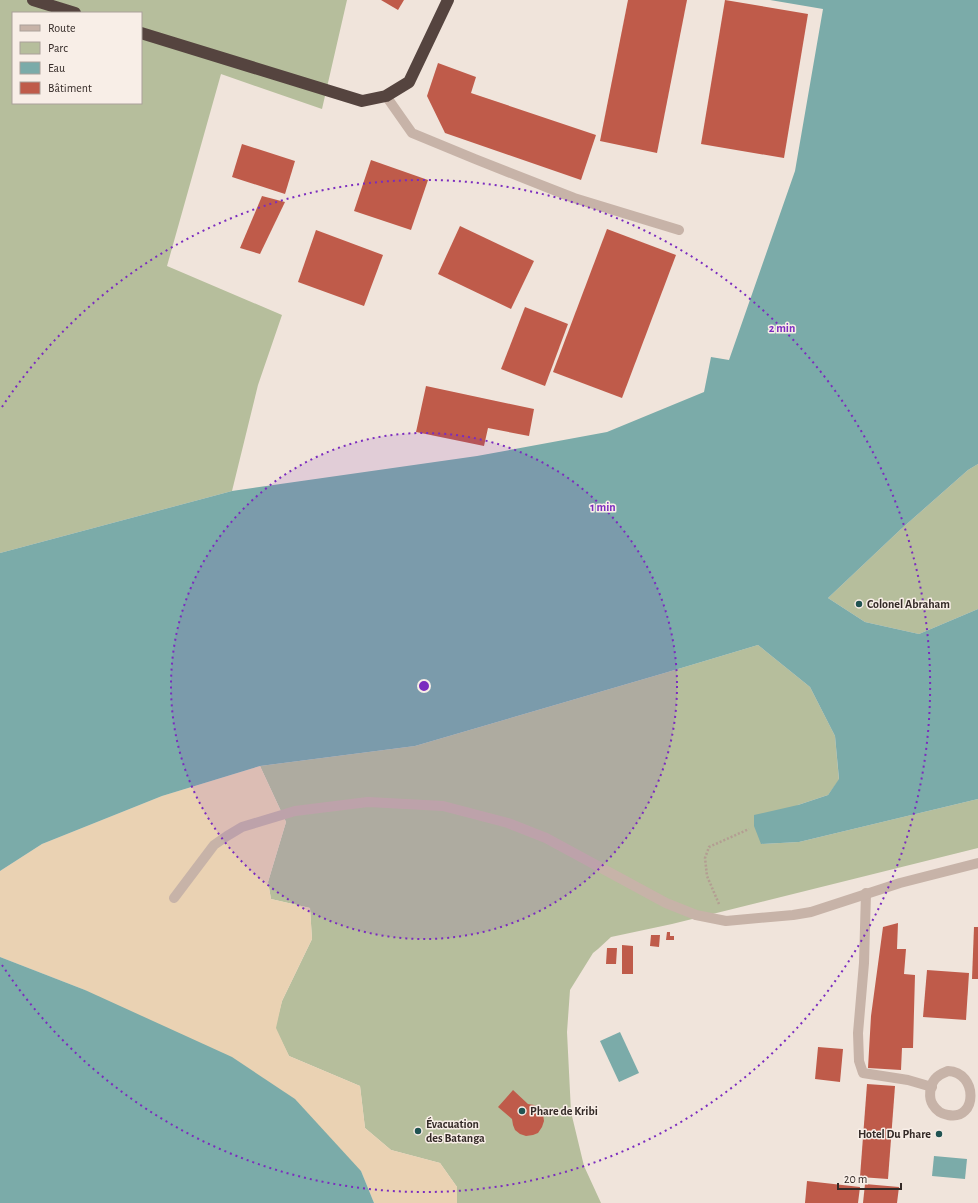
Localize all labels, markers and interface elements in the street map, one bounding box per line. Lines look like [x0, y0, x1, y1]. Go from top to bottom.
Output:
legend [12, 12, 142, 104]
text: Route [48, 22, 75, 34]
text: Parc [48, 42, 68, 54]
text: Eau [48, 62, 65, 74]
text: Bâtiment [48, 82, 92, 94]
text: 2 min [769, 322, 795, 334]
text: 1 min [590, 501, 616, 513]
place label: Colonel Abraham [867, 598, 950, 610]
marker: Colonel Abraham [854, 599, 864, 609]
centre of rings [417, 679, 431, 693]
place label: Phare de Kribi [530, 1105, 598, 1117]
marker: Phare de Kribi [517, 1106, 527, 1116]
place label: Évacuation des Batanga [426, 1116, 485, 1144]
marker: Évacuation des Batanga [413, 1126, 423, 1136]
place label: Hotel Du Phare [858, 1128, 931, 1140]
marker: Hotel Du Phare [934, 1129, 944, 1139]
scale bar [838, 1165, 901, 1191]
text: 20 m [844, 1173, 867, 1185]

